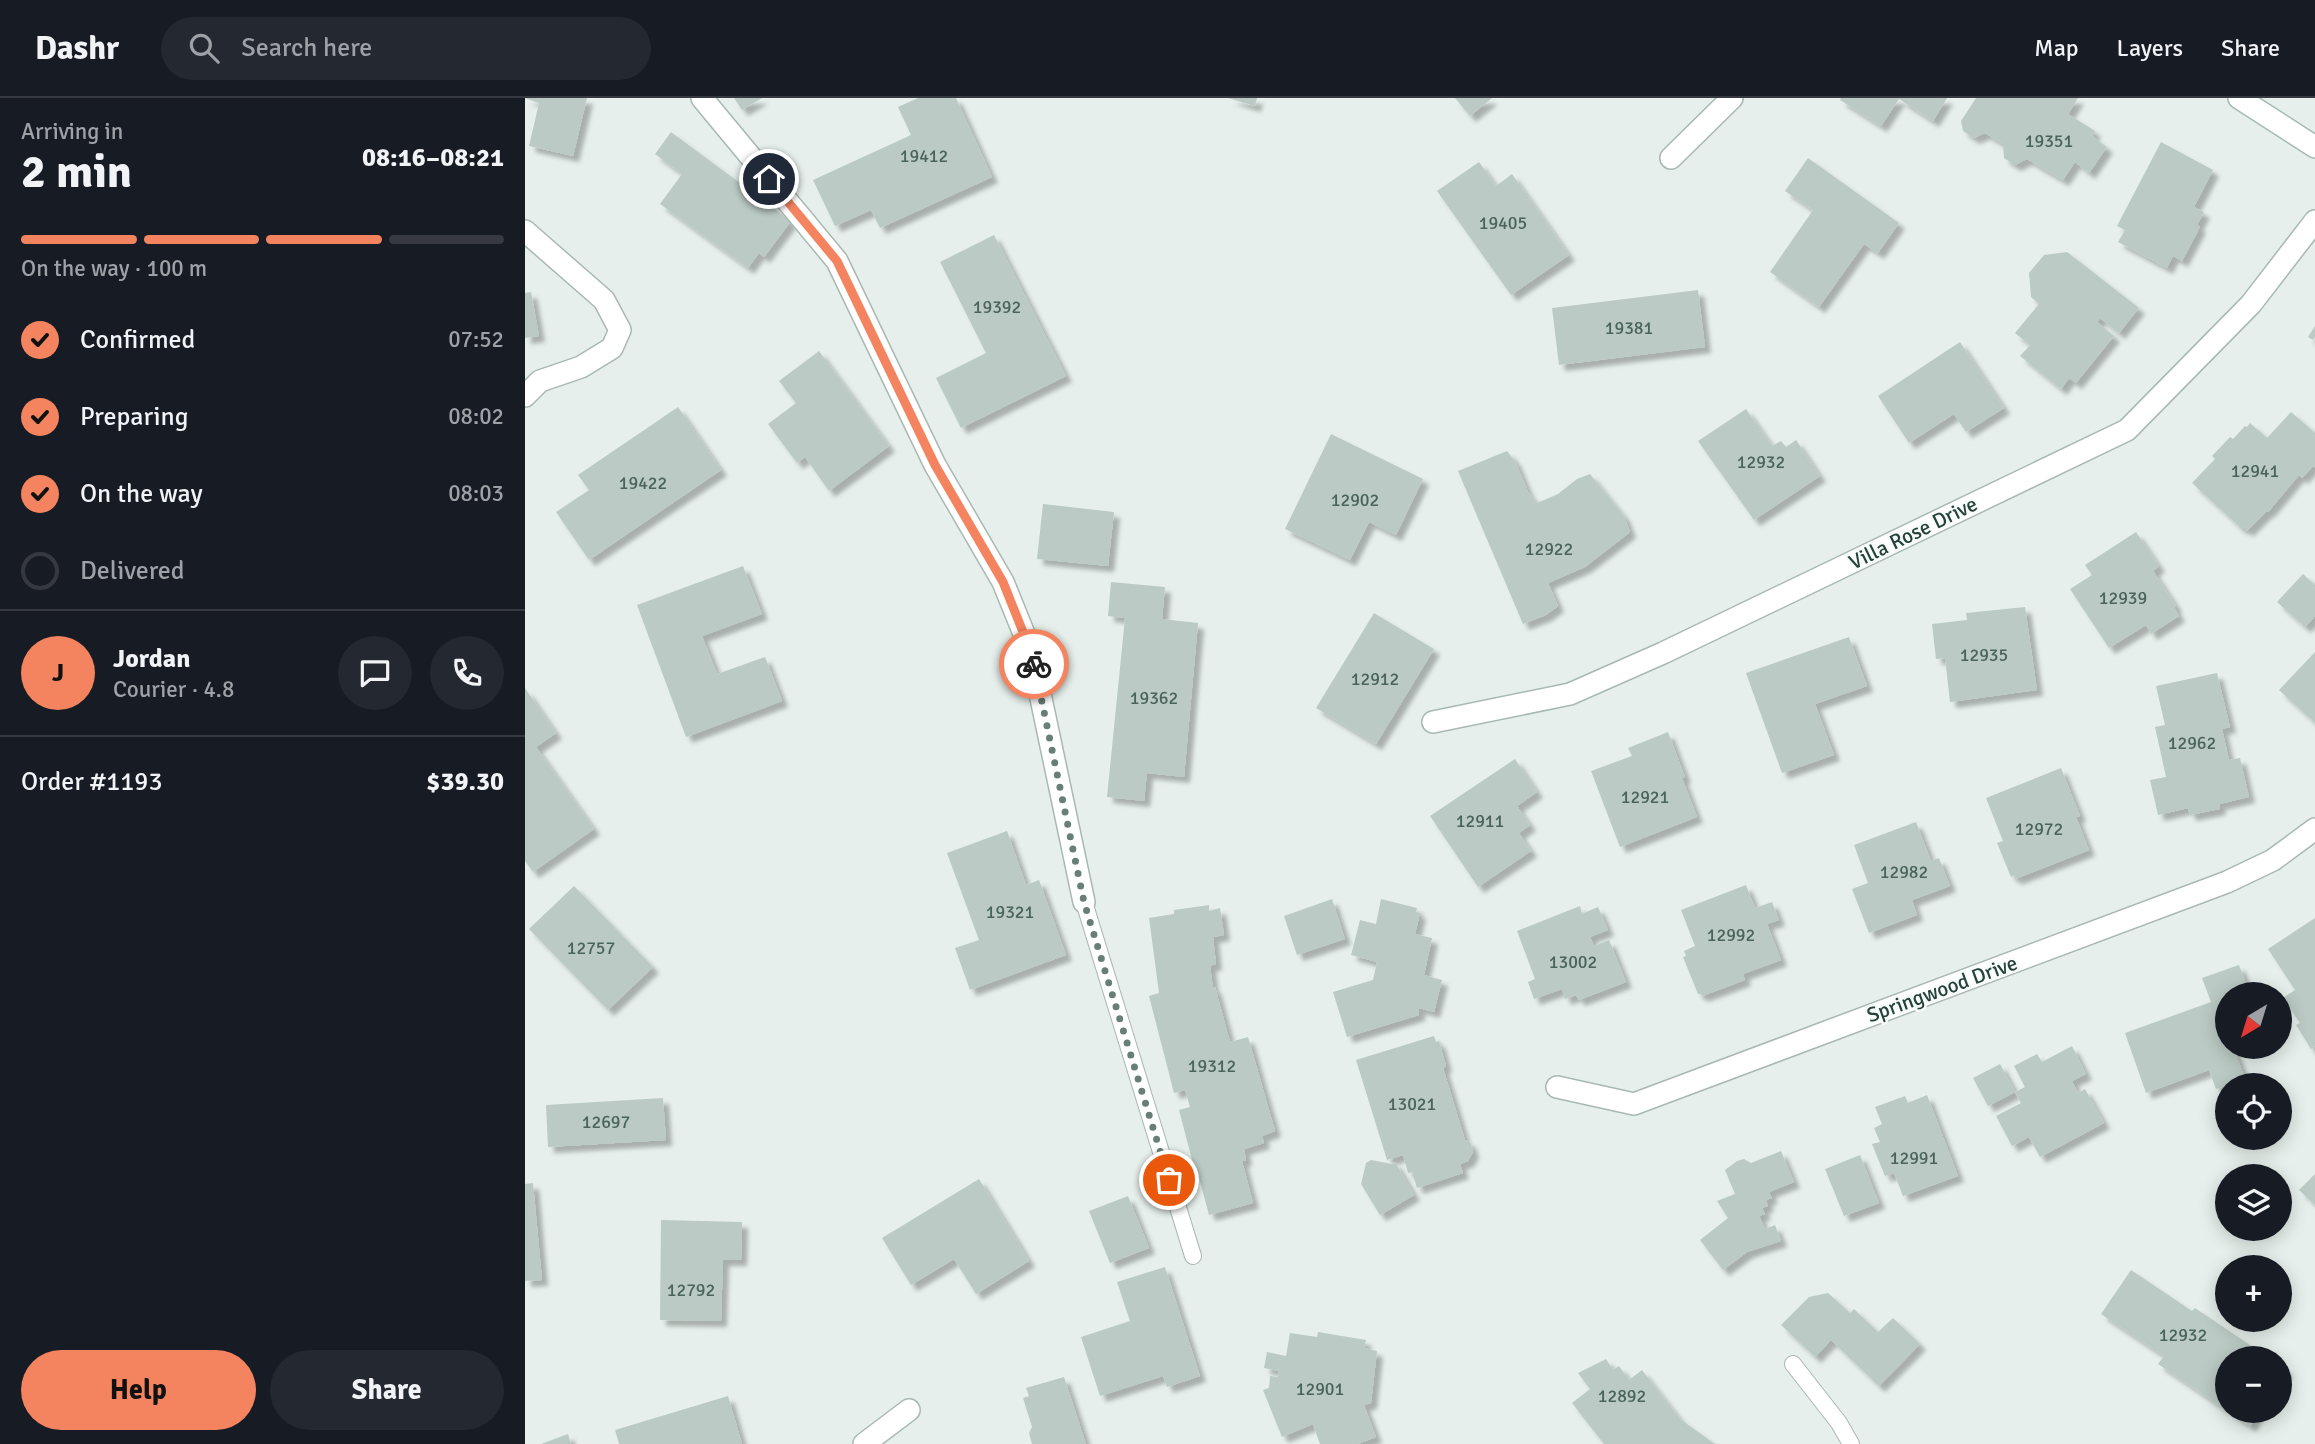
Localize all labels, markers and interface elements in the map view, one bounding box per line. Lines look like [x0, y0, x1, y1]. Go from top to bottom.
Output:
search box [161, 17, 651, 80]
text: Dashr [35, 28, 119, 69]
icon: search [185, 29, 223, 67]
text: Search here [241, 32, 372, 64]
text: Map [2034, 33, 2079, 63]
text: Layers [2117, 33, 2183, 63]
text: Share [2221, 33, 2280, 63]
text: Arriving in [21, 117, 123, 146]
house number: 19351 [2025, 130, 2073, 152]
text: 08:16–08:21 [362, 142, 504, 174]
text: 2 min [21, 144, 132, 200]
house number: 19412 [900, 145, 948, 167]
pin [739, 149, 799, 209]
icon: home [750, 160, 788, 198]
house number: 19405 [1479, 212, 1527, 234]
text: On the way · 100 m [21, 254, 207, 283]
house number: 19392 [973, 296, 1021, 318]
house number: 19381 [1605, 317, 1653, 339]
icon: check [21, 321, 59, 359]
text: Confirmed [80, 324, 195, 356]
text: 07:52 [448, 325, 504, 354]
icon: check [21, 398, 59, 436]
text: Preparing [80, 401, 188, 433]
text: 08:02 [448, 402, 504, 431]
house number: 12932 [1737, 451, 1785, 473]
house number: 12941 [2231, 460, 2279, 482]
house number: 19422 [619, 472, 667, 494]
icon: check [21, 475, 59, 513]
text: On the way [80, 478, 203, 510]
text: 08:03 [448, 479, 504, 508]
house number: 12902 [1331, 489, 1379, 511]
street label: Villa Rose Drive [1845, 491, 1981, 575]
house number: 12922 [1525, 538, 1573, 560]
text: Delivered [80, 555, 185, 587]
house number: 12939 [2099, 587, 2147, 609]
courier [999, 629, 1069, 699]
button: chat [338, 636, 412, 710]
button: phone [430, 636, 504, 710]
text: Jordan [113, 643, 190, 675]
house number: 12935 [1960, 644, 2008, 666]
icon: bike [1015, 645, 1053, 683]
text: J [52, 657, 64, 689]
house number: 12912 [1351, 668, 1399, 690]
text: Courier · 4.8 [113, 675, 234, 704]
house number: 19362 [1130, 687, 1178, 709]
house number: 12962 [2168, 732, 2216, 754]
text: Order #1193 [21, 766, 162, 798]
text: $39.30 [426, 766, 504, 798]
house number: 12921 [1621, 786, 1669, 808]
house number: 12911 [1456, 810, 1504, 832]
house number: 12972 [2015, 818, 2063, 840]
house number: 12982 [1880, 861, 1928, 883]
house number: 19321 [986, 901, 1034, 923]
house number: 12992 [1707, 924, 1755, 946]
house number: 12757 [567, 937, 615, 959]
street label: Springwood Drive [1863, 950, 2021, 1028]
house number: 13002 [1549, 951, 1597, 973]
north arrow [2215, 982, 2293, 1059]
map controls [2215, 982, 2292, 1423]
house number: 19312 [1188, 1055, 1236, 1077]
button: locate [2215, 1073, 2292, 1150]
house number: 13021 [1388, 1093, 1436, 1115]
house number: 12697 [582, 1111, 630, 1133]
house number: 12991 [1890, 1147, 1938, 1169]
pin [1139, 1150, 1199, 1210]
icon: bag [1150, 1161, 1188, 1199]
button: layers [2215, 1164, 2292, 1241]
button: + [2215, 1255, 2292, 1332]
house number: 12792 [667, 1279, 715, 1301]
house number: 12932 [2159, 1324, 2207, 1346]
button: − [2215, 1346, 2292, 1423]
button: Help [21, 1350, 256, 1430]
button: Share [270, 1350, 504, 1430]
house number: 12901 [1296, 1378, 1344, 1400]
house number: 12892 [1598, 1385, 1646, 1407]

